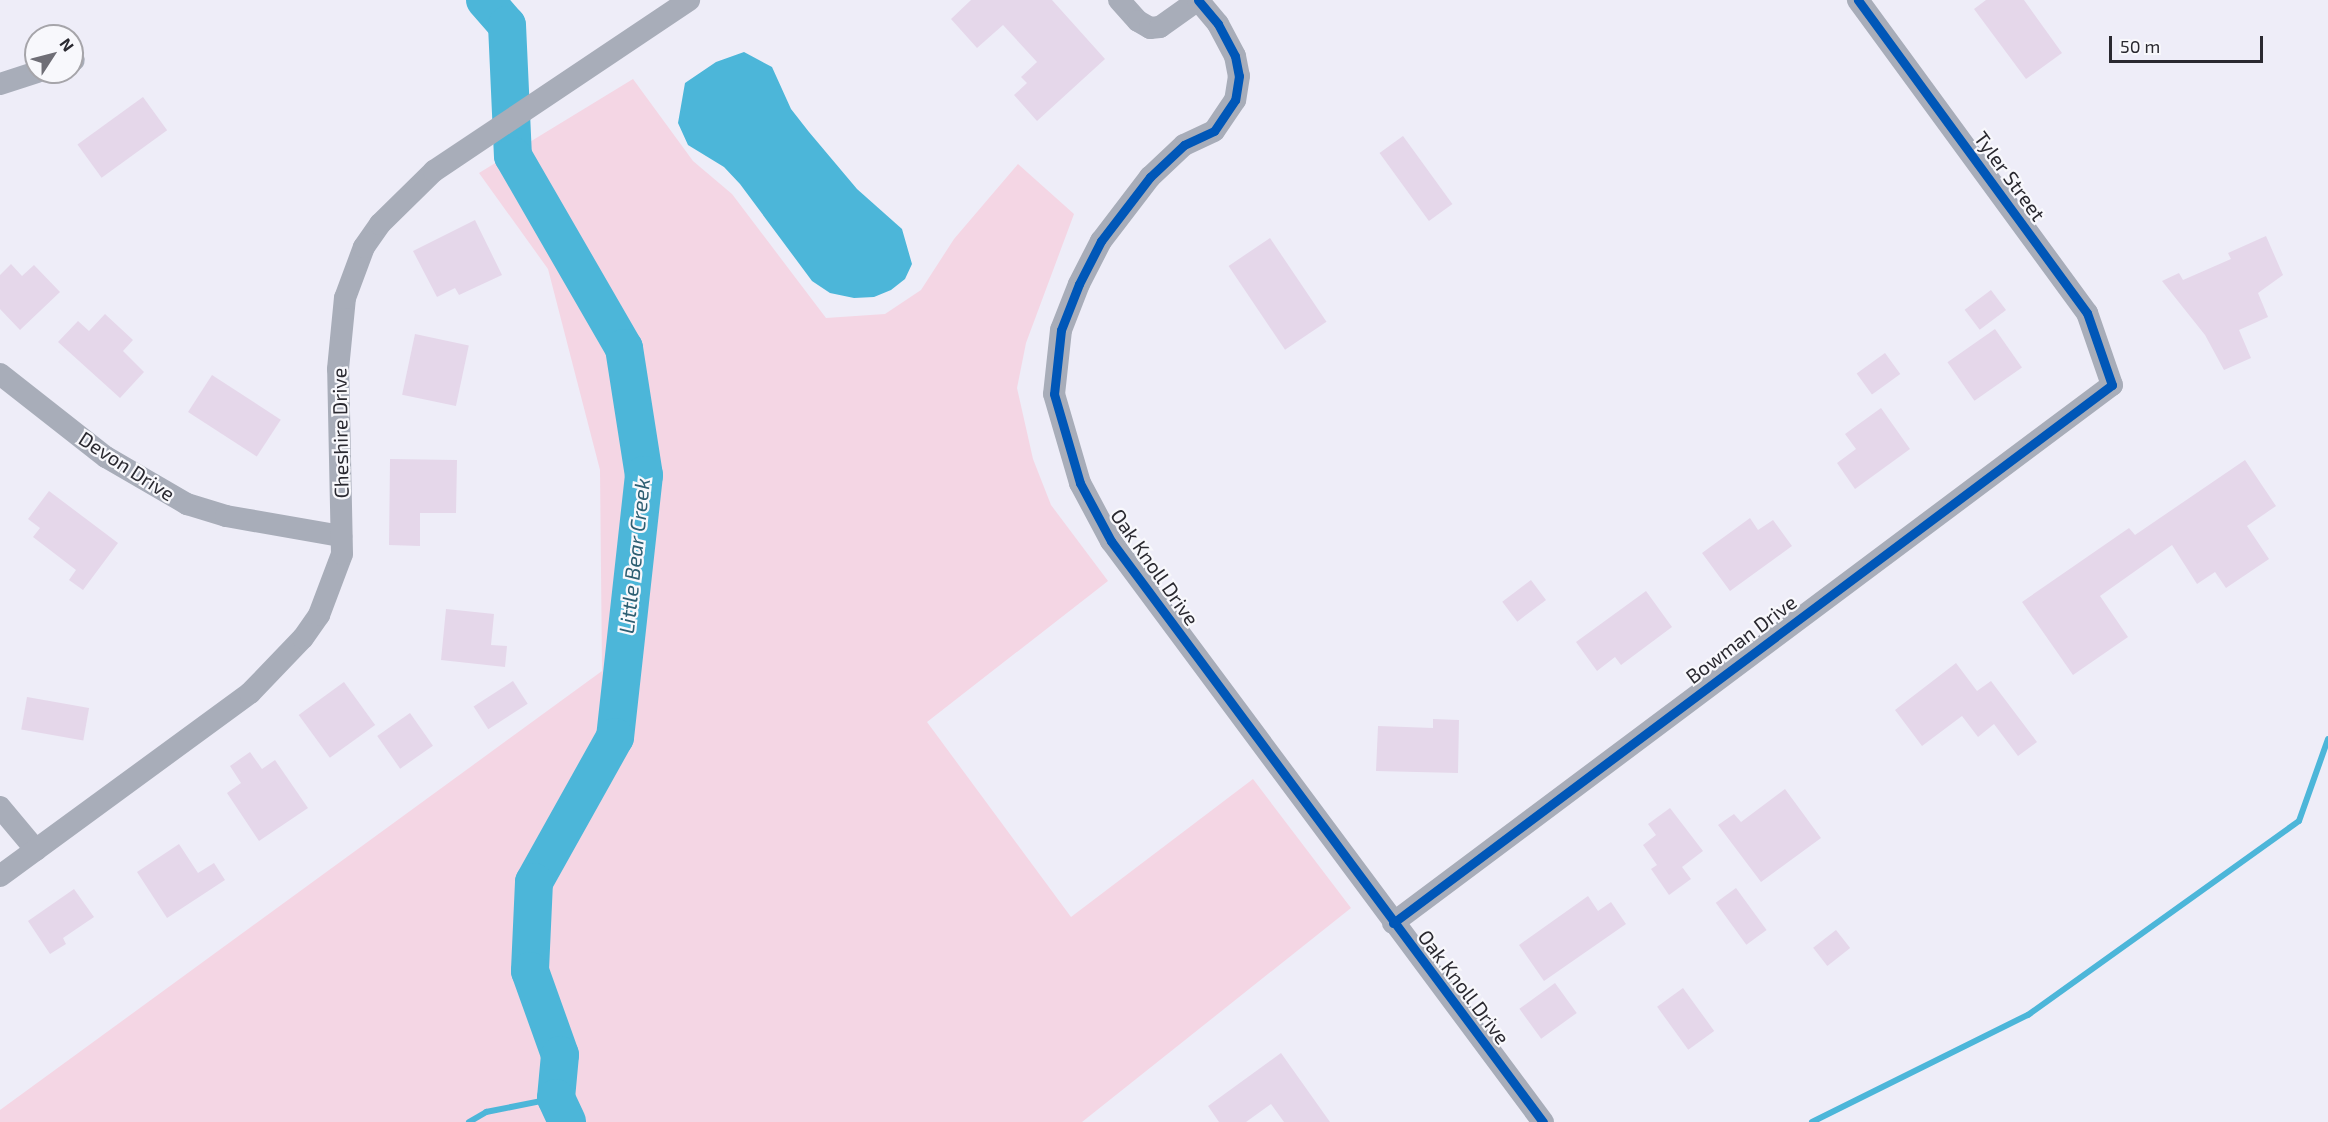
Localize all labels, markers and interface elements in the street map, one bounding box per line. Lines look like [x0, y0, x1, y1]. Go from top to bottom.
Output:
north arrow [24, 24, 84, 84]
scale bar [2112, 24, 2266, 62]
text: N [56, 34, 78, 55]
text: 50 m [2120, 35, 2160, 57]
street label: Tyler Street [1969, 126, 2051, 226]
street label: Cheshire Drive [327, 367, 353, 499]
street label: Devon Drive [75, 426, 179, 506]
water label: Little Bear Creek [613, 477, 655, 635]
street label: Oak Knoll Drive [1106, 504, 1204, 630]
street label: Bowman Drive [1681, 590, 1801, 688]
street label: Oak Knoll Drive [1413, 925, 1515, 1049]

